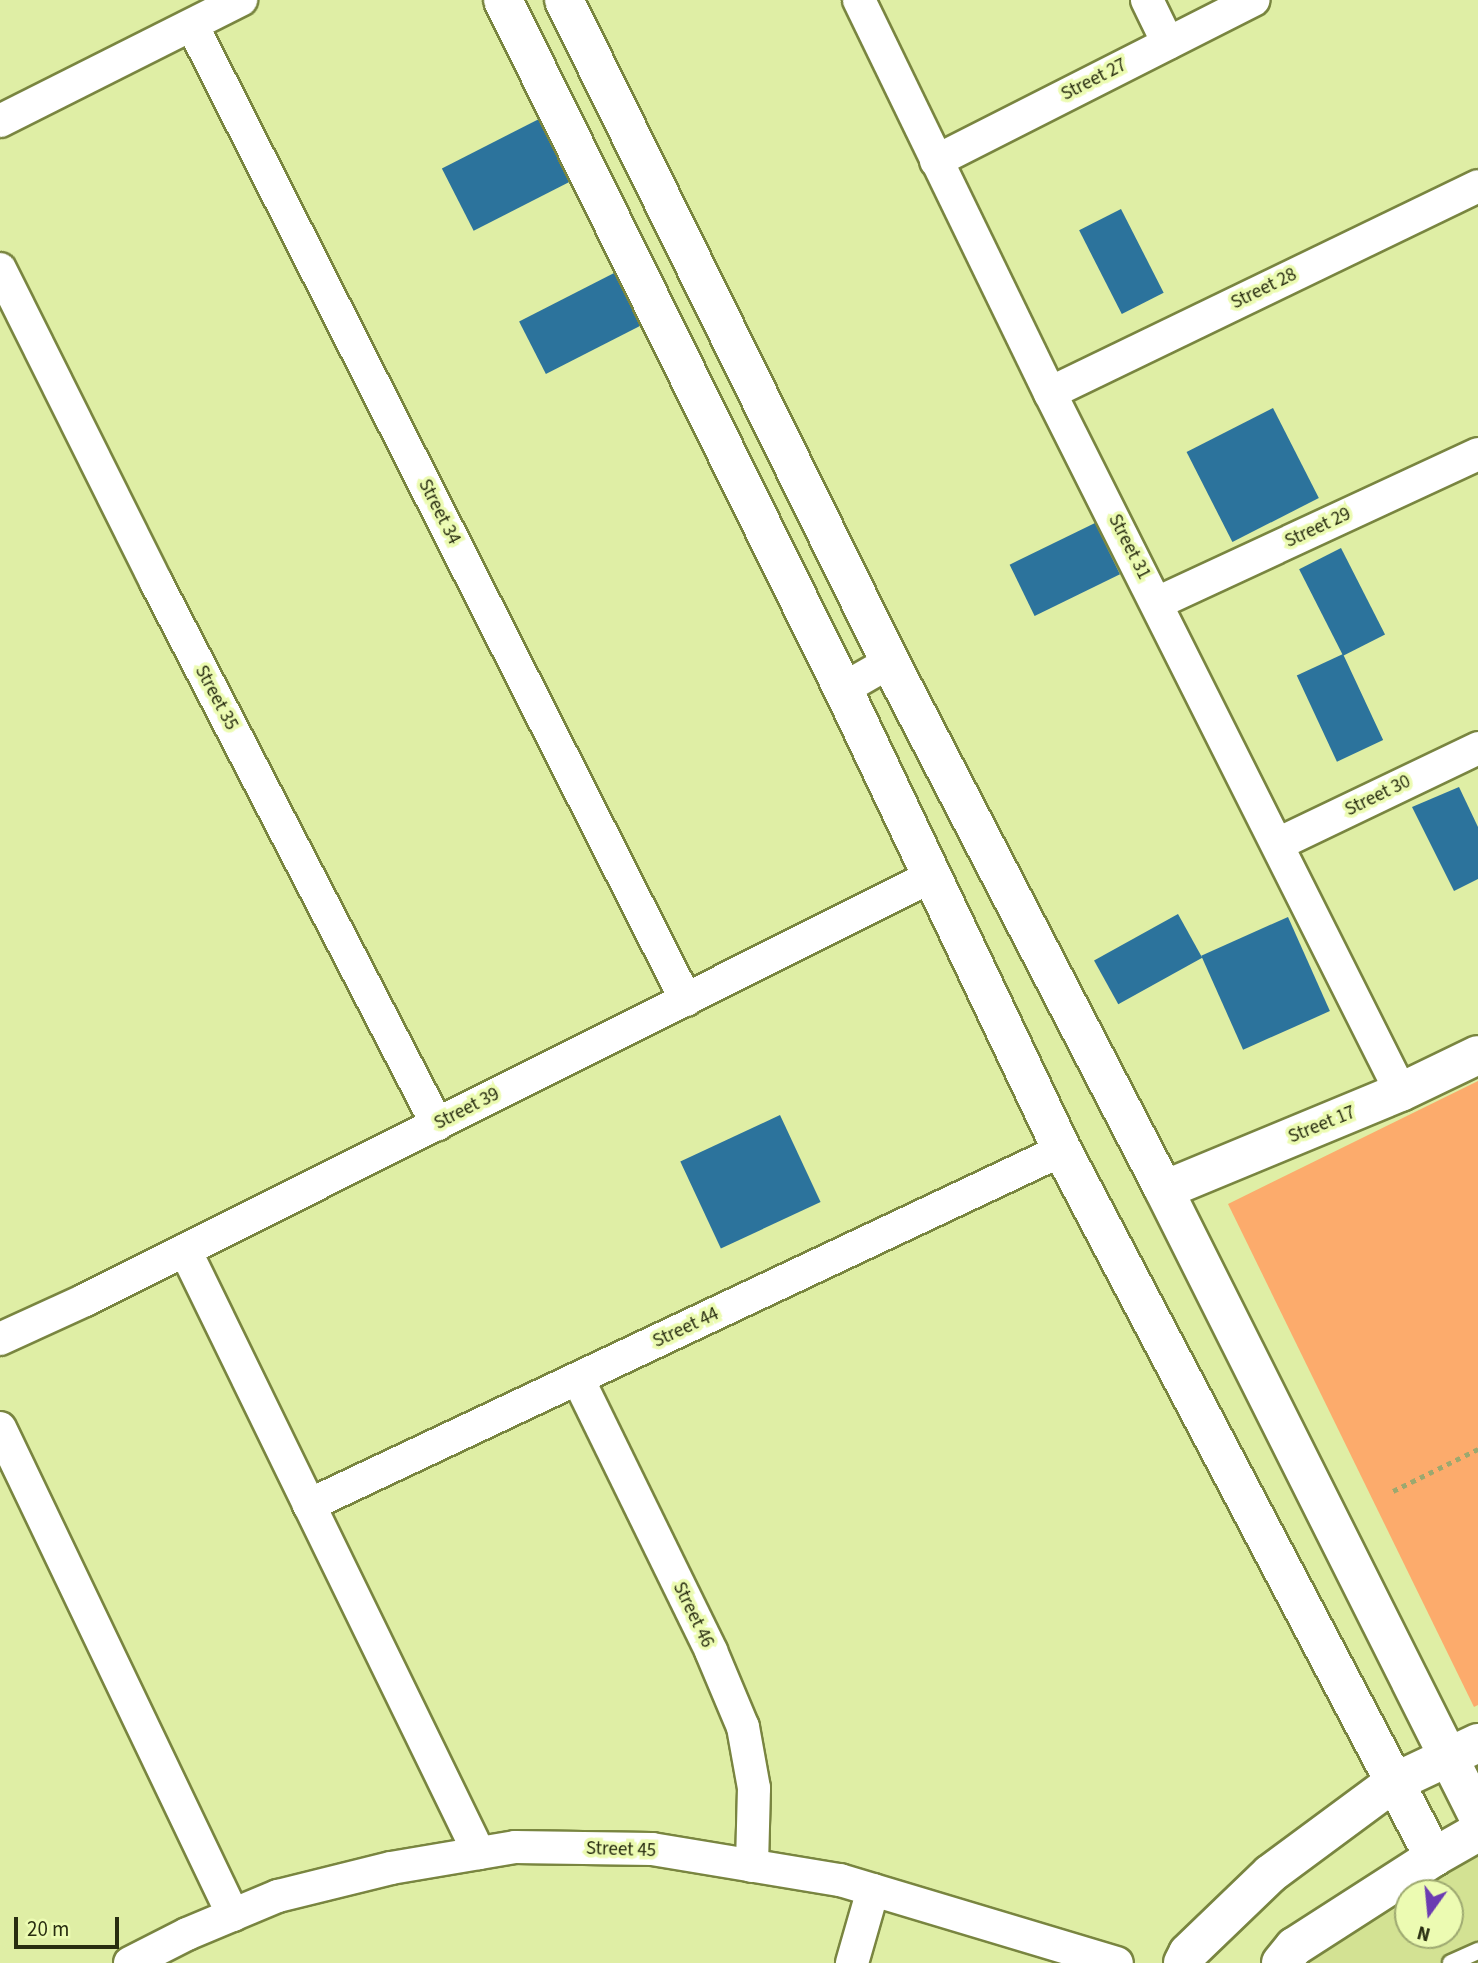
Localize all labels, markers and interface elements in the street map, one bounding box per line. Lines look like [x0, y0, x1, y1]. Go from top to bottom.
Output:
street label: Street 27 [1058, 54, 1130, 106]
street label: Street 28 [1227, 263, 1301, 315]
street label: Street 34 [413, 476, 465, 548]
street label: Street 29 [1281, 503, 1355, 553]
street label: Street 31 [1103, 511, 1155, 583]
street label: Street 35 [189, 662, 243, 734]
street label: Street 30 [1341, 770, 1415, 822]
street label: Street 39 [431, 1083, 503, 1135]
street label: Street 17 [1285, 1101, 1359, 1149]
street label: Street 44 [649, 1303, 723, 1353]
street label: Street 46 [667, 1578, 719, 1652]
street label: Street 45 [585, 1837, 657, 1863]
north arrow [1394, 1879, 1464, 1949]
scale bar [18, 1904, 122, 1948]
text: 20 m [27, 1914, 69, 1944]
text: N [1414, 1918, 1434, 1948]

